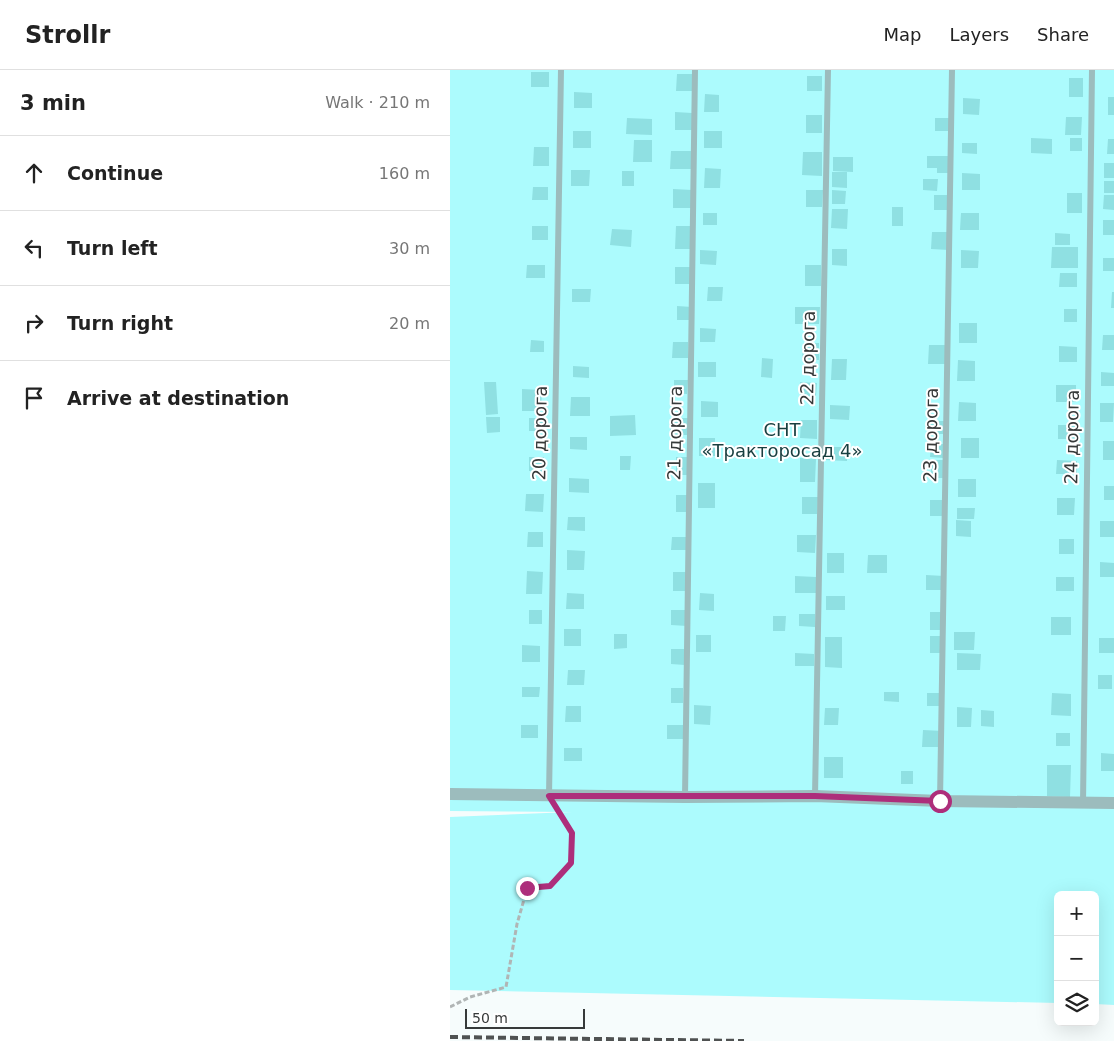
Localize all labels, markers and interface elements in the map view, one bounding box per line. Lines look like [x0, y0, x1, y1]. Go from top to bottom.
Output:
text: Strollr [25, 21, 110, 49]
text: Map [883, 24, 921, 45]
text: Layers [949, 24, 1009, 45]
text: Share [1037, 24, 1089, 45]
text: 3 min [20, 91, 86, 115]
text: Walk · 210 m [325, 93, 430, 112]
icon: ahead [20, 159, 48, 187]
text: Continue [67, 162, 163, 184]
text: 160 m [379, 164, 430, 183]
icon: left [20, 234, 48, 262]
text: Turn left [67, 237, 158, 259]
text: 30 m [389, 239, 430, 258]
icon: right [20, 309, 48, 337]
street label: 22 дорога [796, 310, 819, 406]
text: Turn right [67, 312, 173, 334]
text: 20 m [389, 314, 430, 333]
icon: arrive [20, 384, 48, 412]
street label: 20 дорога [528, 385, 551, 481]
street label: 21 дорога [663, 385, 686, 481]
text: Arrive at destination [67, 387, 289, 409]
street label: 23 дорога [919, 387, 942, 483]
street label: 24 дорога [1060, 389, 1083, 485]
park label: СНТ «Тракторосад 4» [702, 419, 862, 461]
route start [929, 790, 952, 813]
route end [516, 877, 539, 900]
map controls [1054, 891, 1099, 1026]
button: + [1054, 891, 1099, 936]
button: − [1054, 936, 1099, 981]
button: layers [1054, 981, 1099, 1026]
scale bar [465, 1006, 585, 1029]
text: 50 m [472, 1010, 508, 1026]

